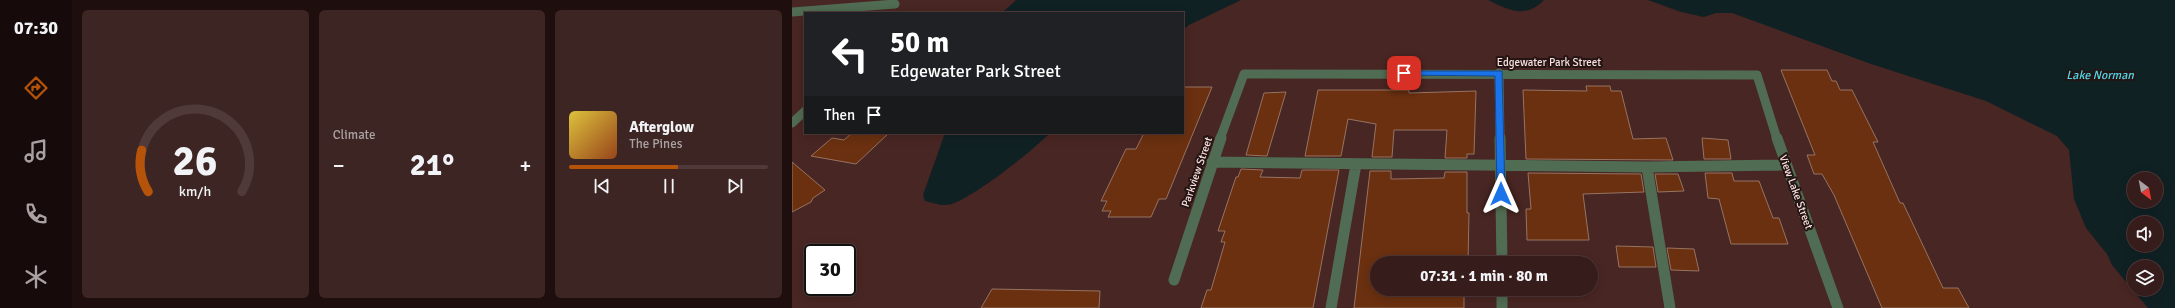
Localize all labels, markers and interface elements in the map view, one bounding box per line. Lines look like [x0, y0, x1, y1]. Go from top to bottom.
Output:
text: 07:30 [14, 17, 58, 39]
text: 50 m [890, 26, 949, 60]
icon: left [824, 28, 876, 80]
pin [1387, 56, 1421, 90]
street label: Edgewater Park Street [1497, 56, 1601, 69]
text: Edgewater Park Street [890, 60, 1061, 82]
icon: arrive [1393, 62, 1415, 84]
water label: Lake Norman [2066, 68, 2134, 83]
icon: directions [22, 74, 50, 102]
icon: arrive [863, 104, 885, 126]
text: Then [824, 106, 855, 124]
text: Afterglow [629, 118, 694, 136]
text: Climate [333, 127, 376, 143]
street label: Parkview Street [1179, 135, 1215, 209]
text: 26 [173, 136, 218, 187]
text: The Pines [629, 136, 682, 152]
icon: music [22, 137, 50, 165]
text: 21° [410, 147, 454, 184]
text: − [333, 152, 345, 179]
text: + [519, 152, 531, 179]
street label: View Lake Street [1777, 153, 1816, 231]
north arrow [2127, 172, 2163, 208]
map controls [2127, 172, 2163, 296]
position arrow [1480, 173, 1522, 215]
icon: previous [591, 175, 613, 197]
icon: pause [658, 175, 680, 197]
icon: next [724, 175, 746, 197]
text: km/h [179, 183, 212, 200]
icon: phone [22, 200, 50, 228]
button: sound [2127, 216, 2163, 252]
speed limit sign: 30 [804, 244, 856, 296]
button: layers [2127, 260, 2163, 296]
icon: climate [22, 263, 50, 291]
text: 07:31 · 1 min · 80 m [1420, 267, 1548, 285]

